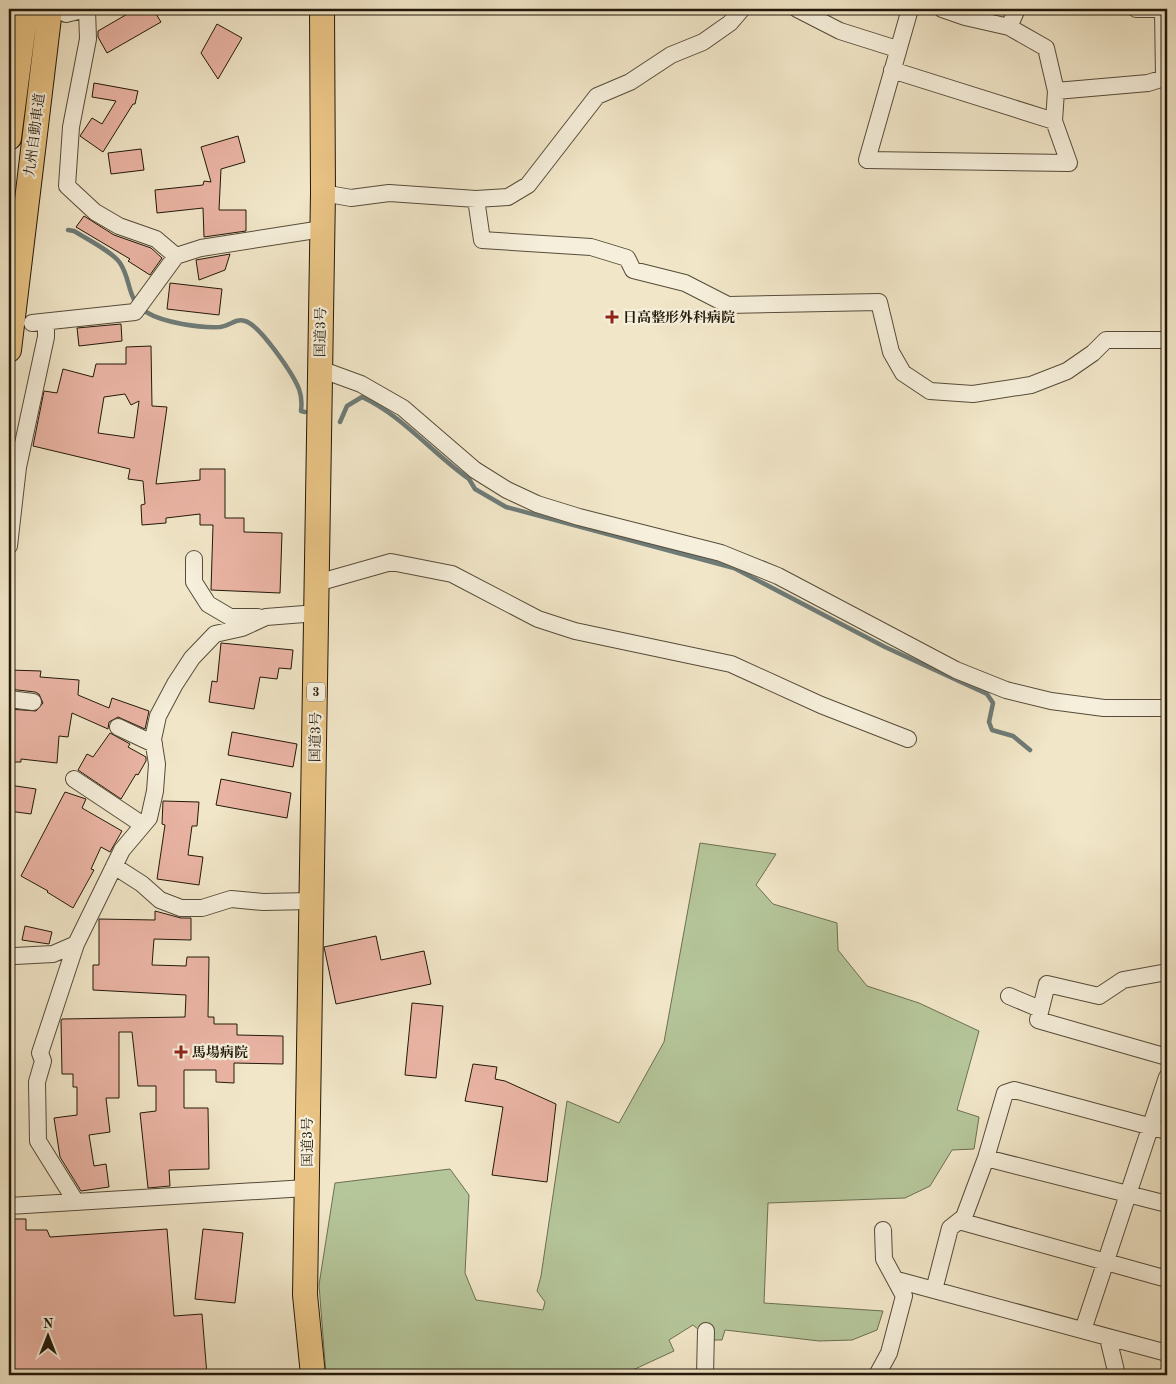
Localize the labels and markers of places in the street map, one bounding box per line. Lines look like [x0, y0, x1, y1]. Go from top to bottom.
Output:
marker: 日高整形外科病院 [605, 310, 619, 324]
place label: 日高整形外科病院 [623, 310, 735, 325]
marker: 馬場病院 [174, 1045, 188, 1059]
place label: 馬場病院 [192, 1045, 248, 1060]

